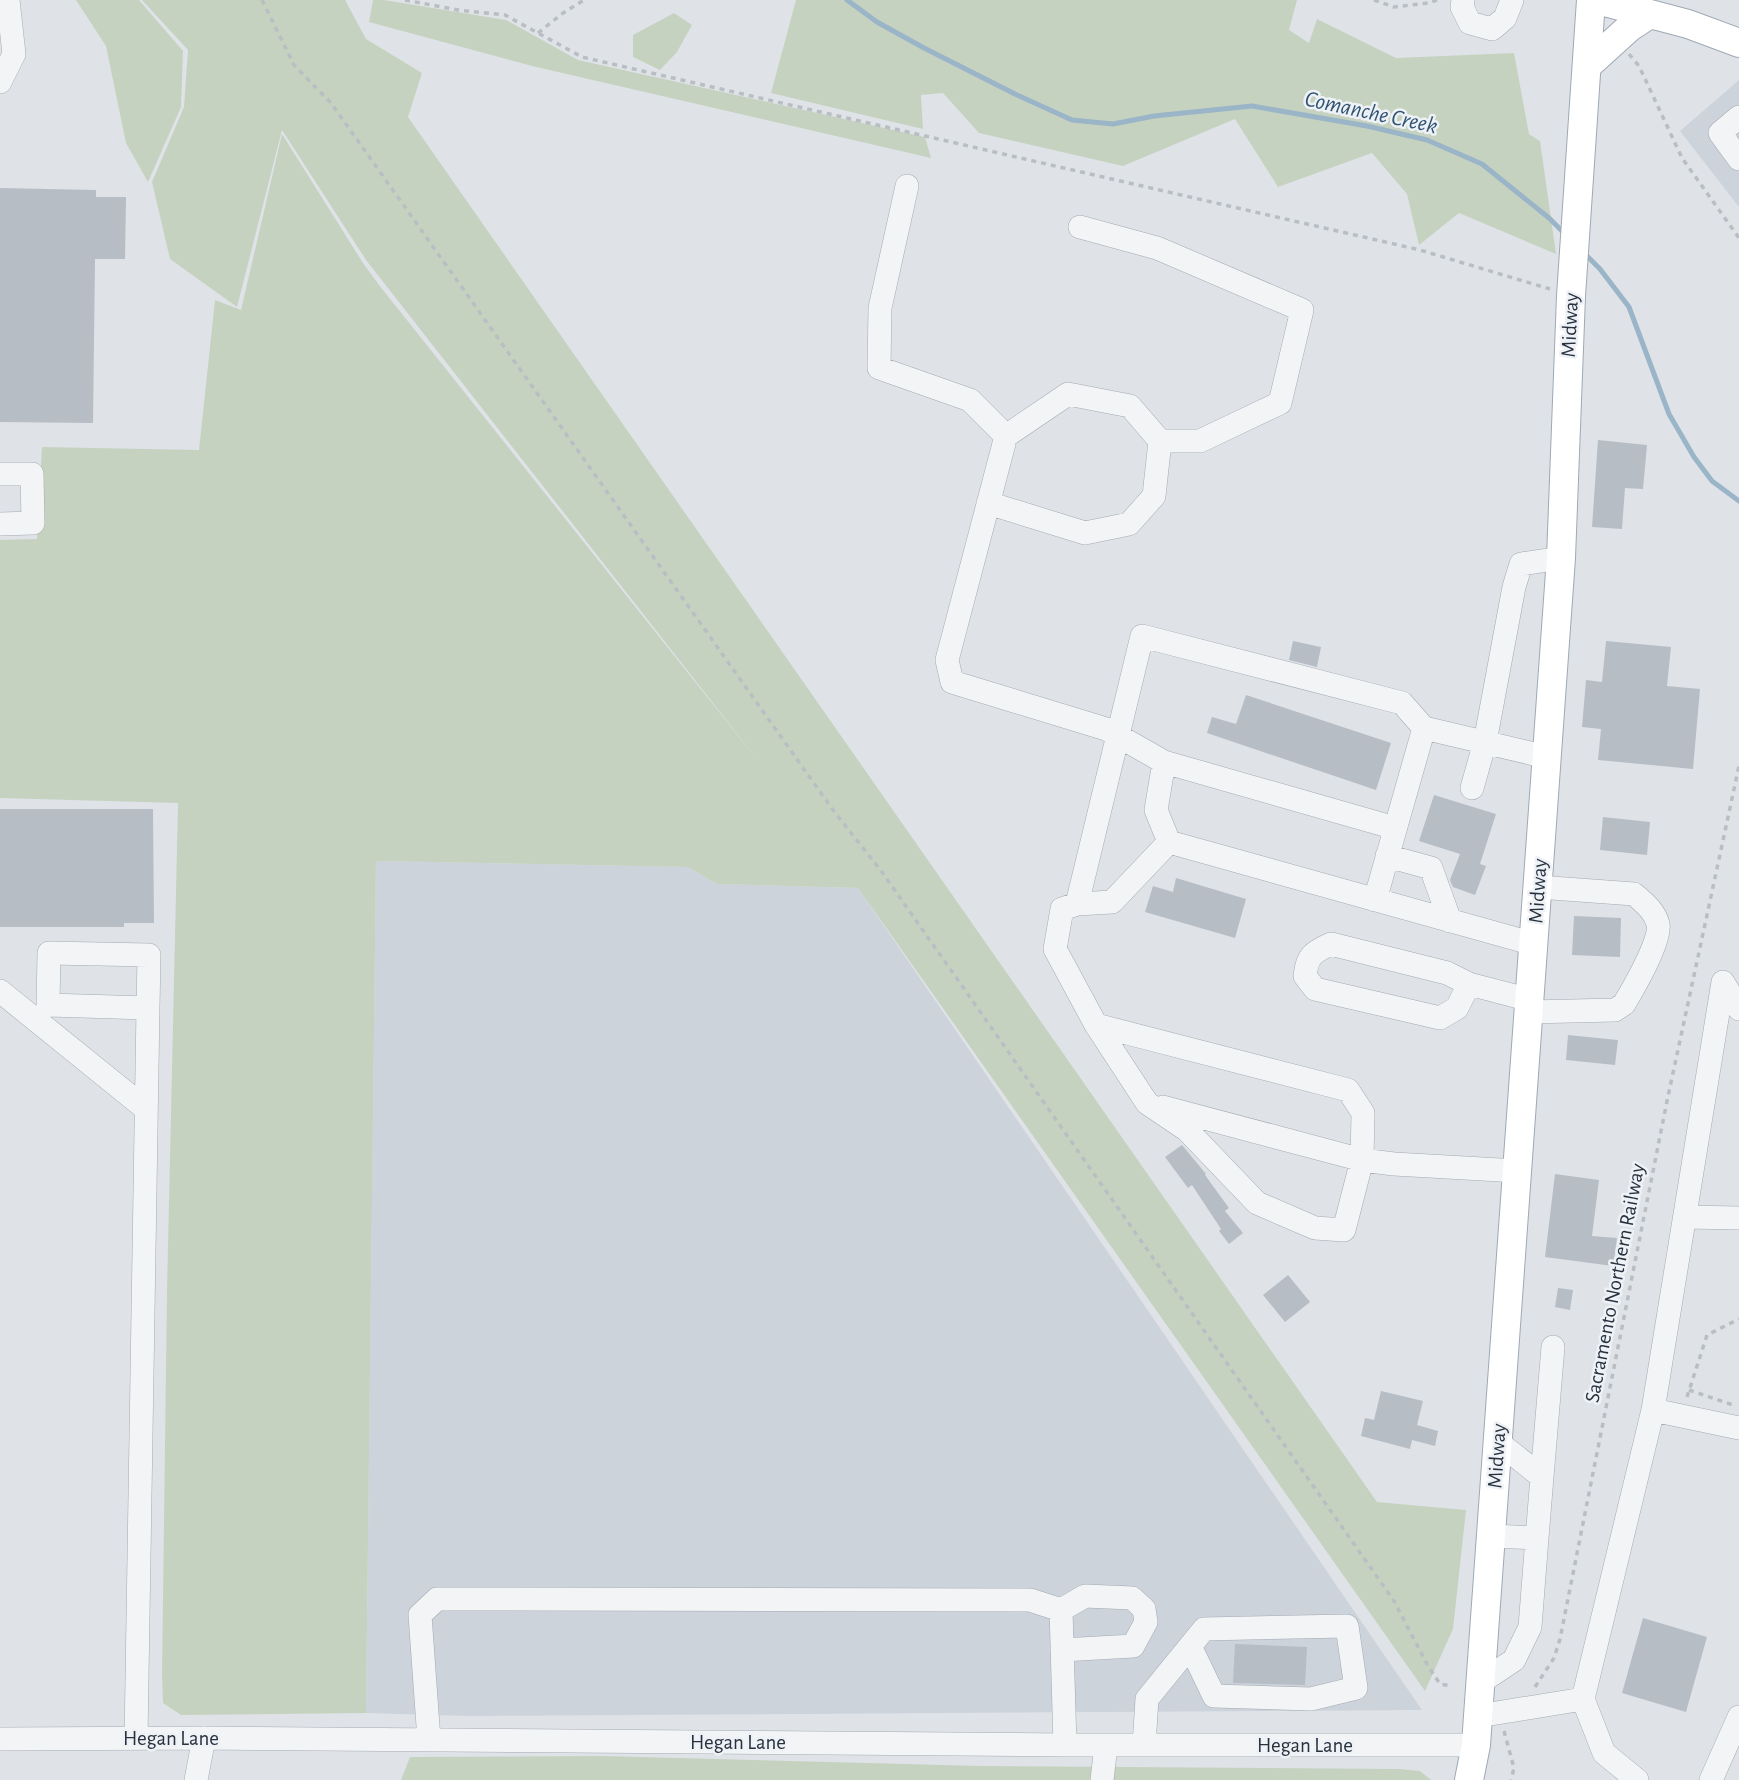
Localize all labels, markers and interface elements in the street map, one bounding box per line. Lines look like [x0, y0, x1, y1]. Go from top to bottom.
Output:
water label: Comanche Creek [1303, 88, 1440, 138]
street label: Midway [1558, 292, 1582, 358]
street label: Midway [1525, 858, 1551, 924]
street label: Sacramento Northern Railway [1581, 1162, 1649, 1404]
street label: Midway [1484, 1423, 1510, 1489]
street label: Hegan Lane [123, 1728, 219, 1749]
street label: Hegan Lane [690, 1732, 786, 1753]
street label: Hegan Lane [1257, 1735, 1353, 1756]

